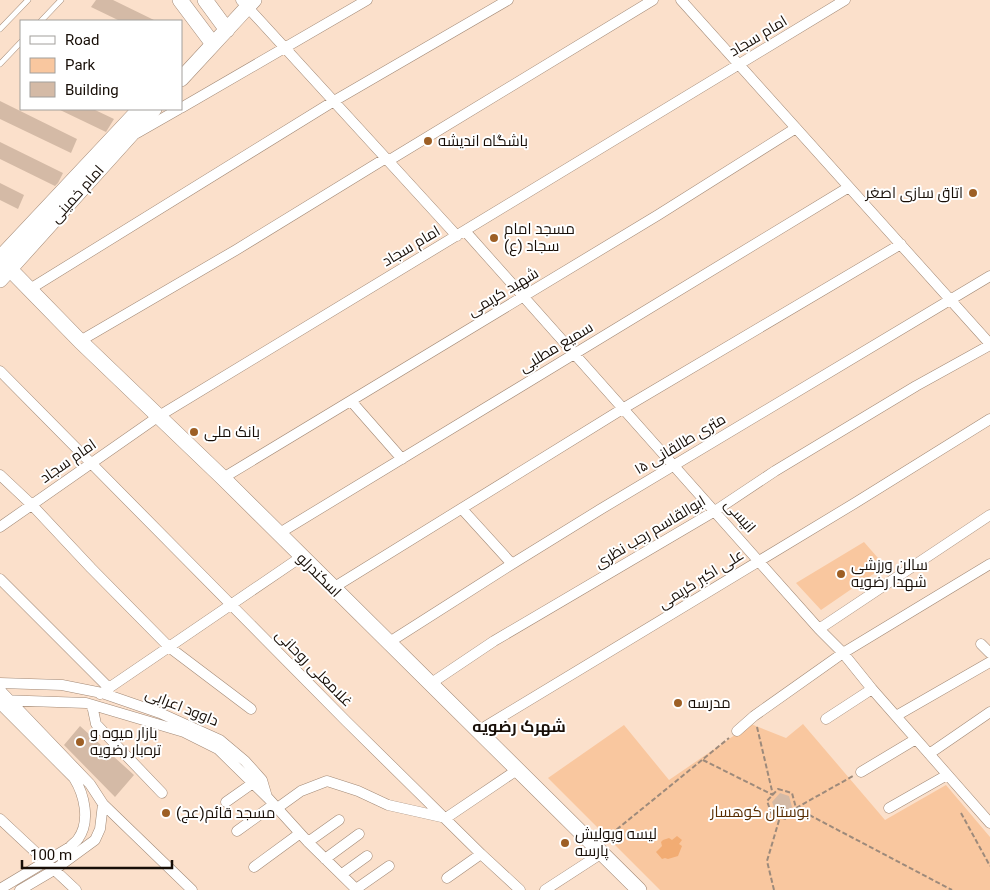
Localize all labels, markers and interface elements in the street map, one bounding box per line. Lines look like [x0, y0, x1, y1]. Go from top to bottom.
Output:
street label: امام سجاد [726, 12, 791, 61]
legend [20, 20, 182, 110]
text: Road [65, 31, 99, 49]
text: Park [65, 56, 96, 74]
text: Building [65, 81, 119, 99]
place label: باشگاه اندیشه [438, 132, 528, 150]
marker: باشگاه اندیشه [422, 135, 434, 147]
street label: امام خمینی [46, 161, 108, 227]
place label: اتاق سازی اصغر [865, 184, 963, 203]
marker: اتاق سازی اصغر [967, 187, 979, 199]
place label: مسجد امام سجاد (ع) [504, 220, 575, 257]
street label: امام سجاد [379, 222, 444, 271]
marker: مسجد امام سجاد (ع) [488, 232, 500, 244]
street label: شهید کریمی [464, 264, 542, 321]
street label: سمیع مطلبی [516, 318, 597, 378]
street label: ۱۵ متری طالقانی [631, 410, 729, 479]
place label: بانک ملی [204, 423, 260, 442]
marker: بانک ملی [188, 426, 200, 438]
street label: امام سجاد [36, 435, 100, 488]
street label: ابوالقاسم رجب نظری [591, 492, 709, 573]
street label: انیسی [720, 496, 759, 537]
street label: علی اکبر کریمی [655, 545, 748, 613]
street label: اسکندرلو [293, 549, 345, 601]
place label: سالن ورزشی شهدا رضویه [851, 556, 928, 592]
marker: سالن ورزشی شهدا رضویه [835, 568, 847, 580]
street label: غلامعلی روحانی [271, 626, 356, 711]
street label: داوود اعرابی [142, 684, 221, 731]
place label: مدرسه [688, 694, 731, 712]
marker: مدرسه [672, 697, 684, 709]
district label: شهرک رضویه [472, 717, 566, 736]
place label: بازار میوه و تره‌بار رضویه [90, 724, 161, 759]
marker: بازار میوه و تره‌بار رضویه [74, 736, 86, 748]
park label: بوستان کوهسار [710, 803, 809, 822]
place label: مسجد قائم(عج) [176, 804, 275, 824]
marker: مسجد قائم(عج) [160, 807, 172, 819]
place label: لیسه وپولیش پارسه [575, 825, 657, 861]
marker: لیسه وپولیش پارسه [559, 837, 571, 849]
scale bar [22, 838, 172, 870]
text: 100 m [30, 846, 72, 864]

